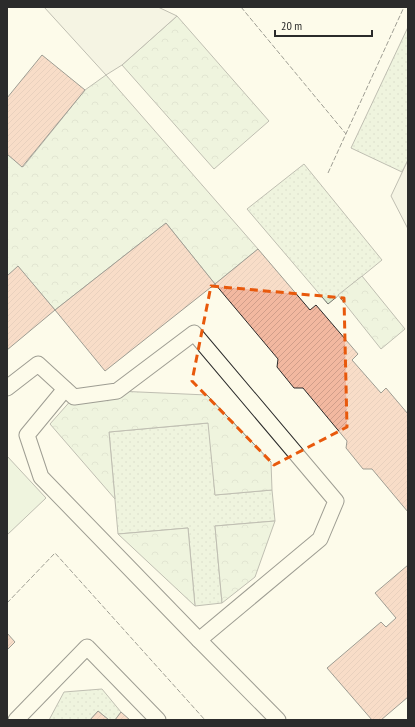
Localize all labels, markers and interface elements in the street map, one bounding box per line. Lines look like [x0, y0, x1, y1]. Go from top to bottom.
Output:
scale bar [275, 12, 372, 38]
text: 20 m [281, 18, 302, 33]

